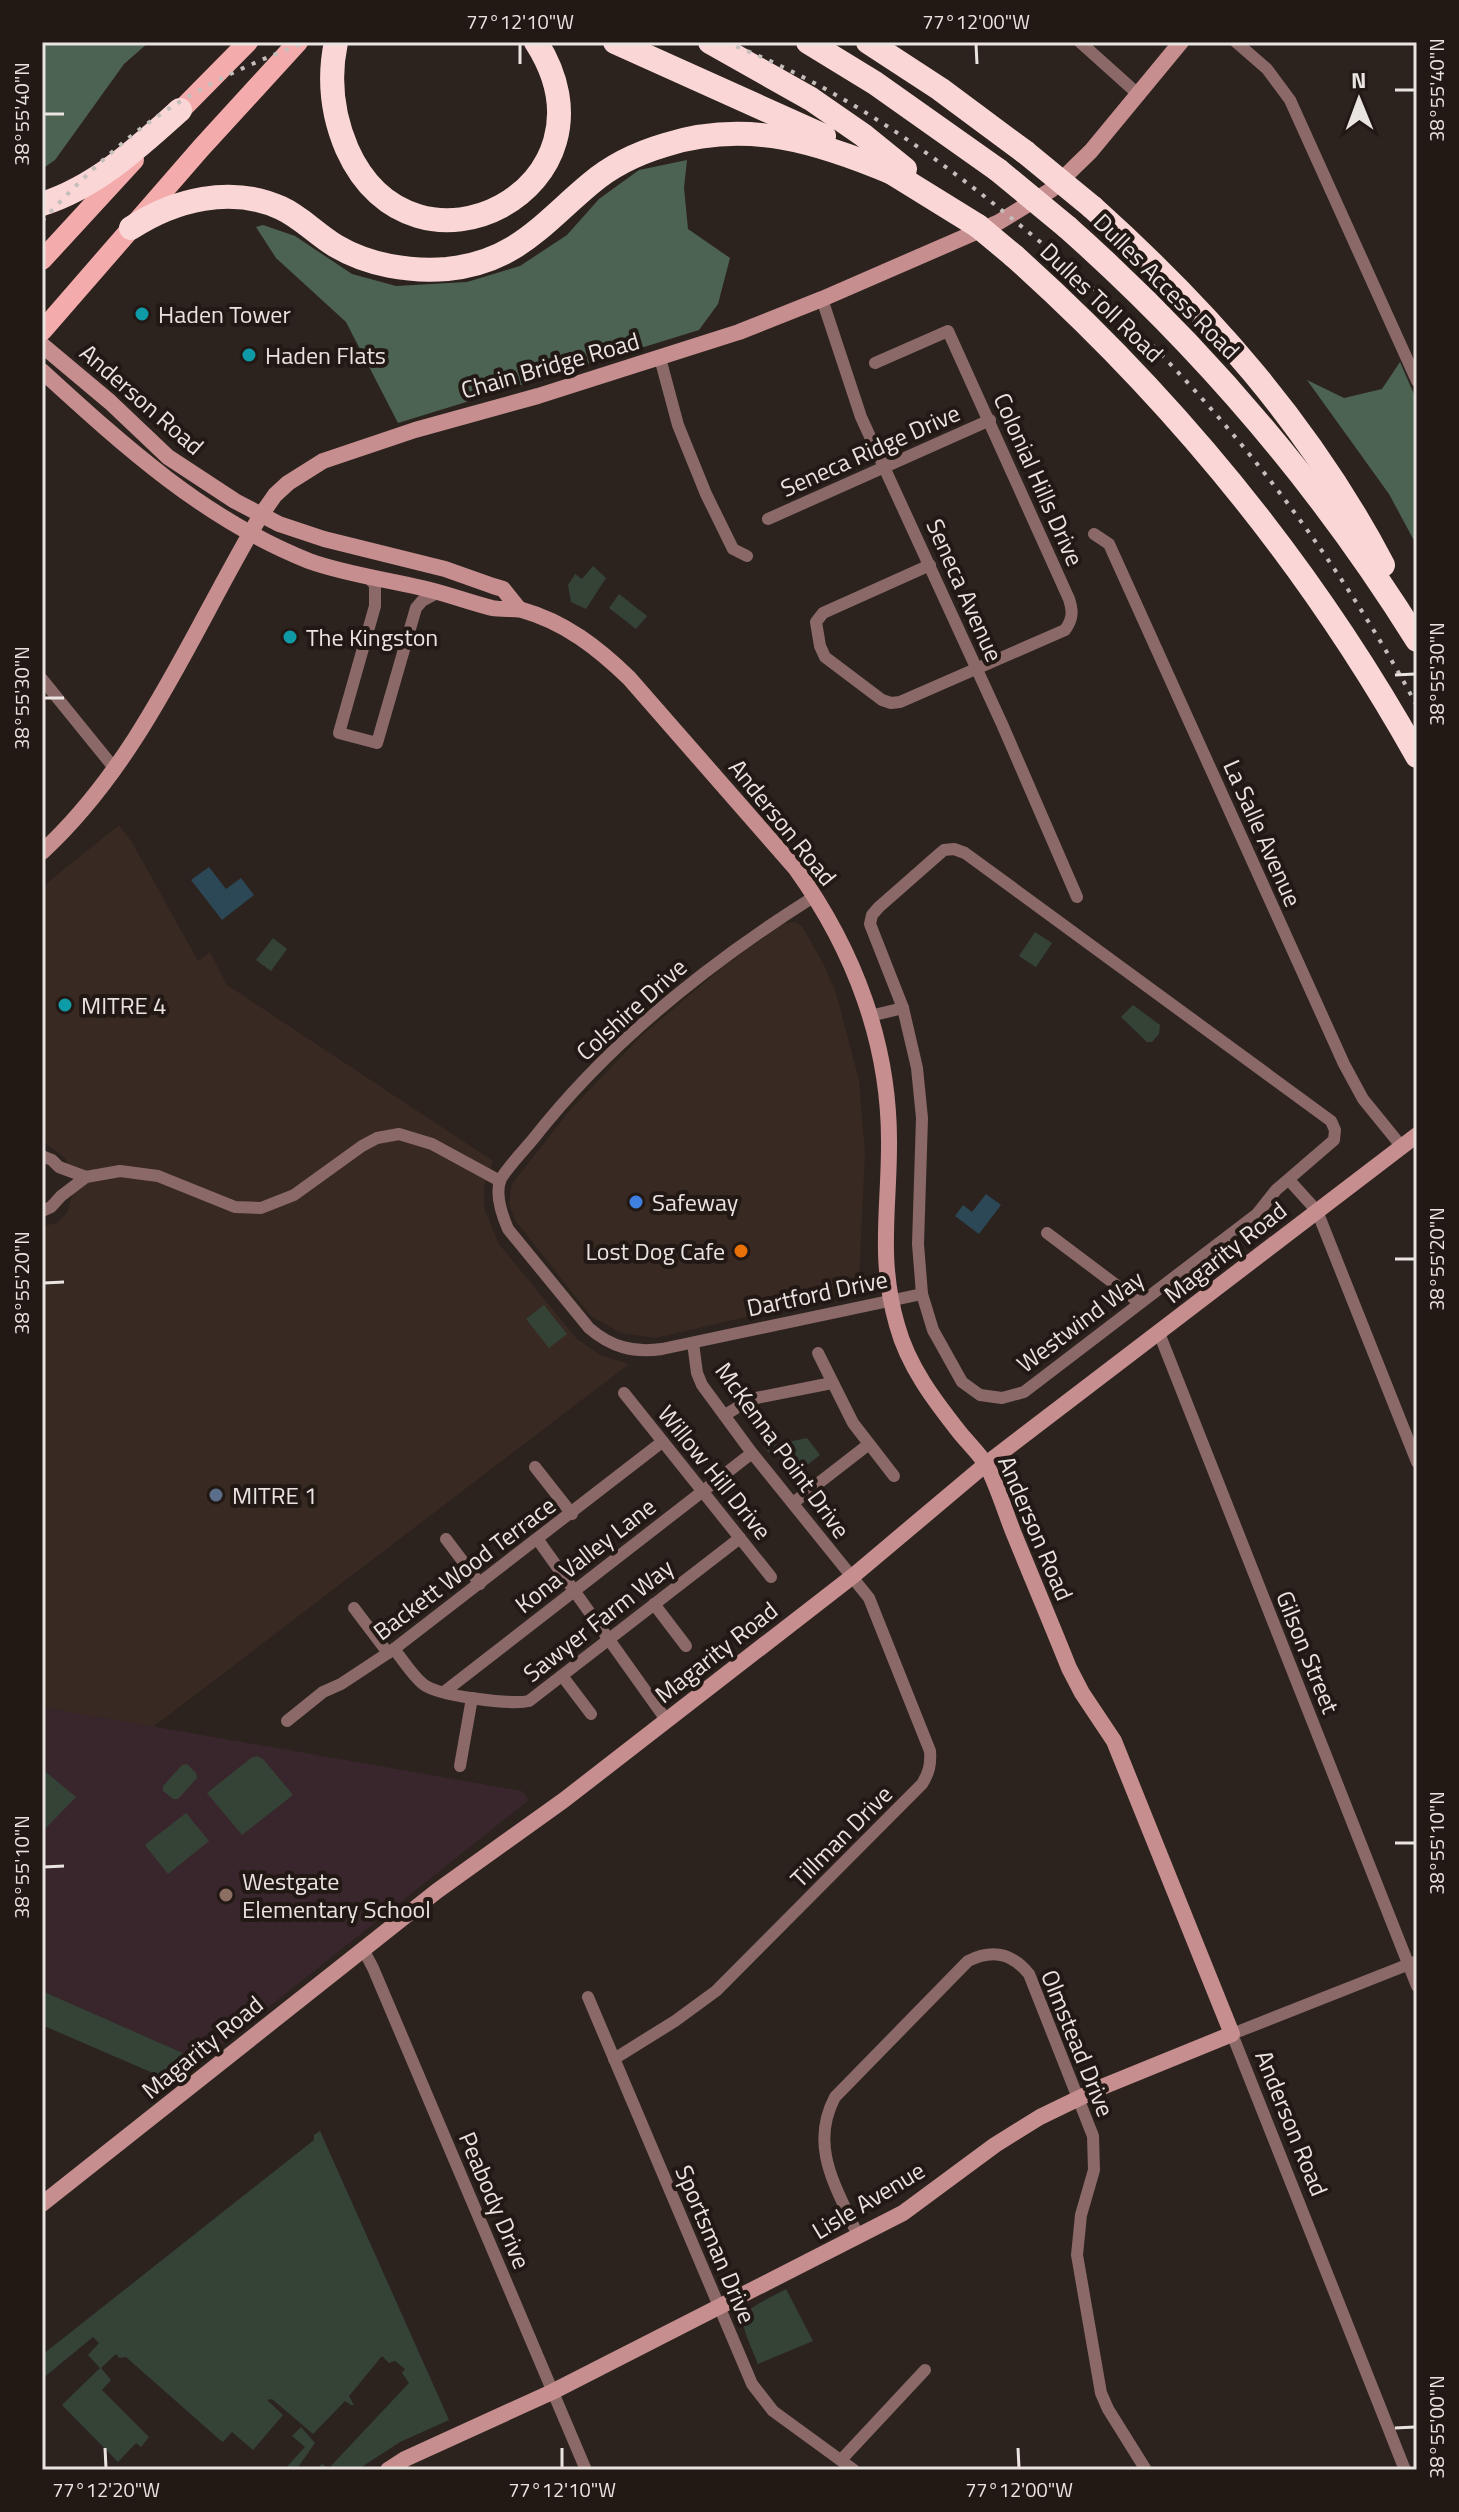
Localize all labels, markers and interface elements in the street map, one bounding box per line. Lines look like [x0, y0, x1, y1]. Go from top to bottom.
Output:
text: 77°12'10"W [466, 6, 574, 37]
text: 77°12'00"W [922, 6, 1030, 37]
text: 38°55'40"N [1421, 38, 1452, 142]
north arrow [1319, 60, 1399, 140]
text: 38°55'40"N [6, 62, 37, 166]
text: N [1351, 63, 1367, 97]
street label: Dulles Access Road [1086, 205, 1248, 367]
street label: Dulles Toll Road [1032, 234, 1172, 370]
place label: Haden Tower [158, 296, 291, 332]
marker: Haden Tower [133, 305, 151, 323]
street label: Chain Bridge Road [457, 322, 643, 408]
street label: Anderson Road [72, 335, 212, 463]
place label: Haden Flats [265, 337, 386, 373]
marker: Haden Flats [240, 346, 258, 364]
street label: Colonial Hills Drive [985, 387, 1093, 571]
street label: Seneca Ridge Drive [775, 394, 965, 506]
street label: Seneca Avenue [917, 513, 1013, 667]
place label: The Kingston [306, 619, 438, 655]
text: 38°55'30"N [1421, 622, 1452, 726]
marker: The Kingston [281, 628, 299, 646]
text: 38°55'30"N [6, 646, 37, 750]
street label: Anderson Road [720, 751, 846, 893]
street label: La Salle Avenue [1215, 754, 1311, 912]
street label: Colshire Drive [568, 949, 694, 1069]
place label: MITRE 4 [81, 987, 166, 1023]
marker: MITRE 4 [56, 996, 74, 1014]
place label: Safeway [652, 1184, 739, 1220]
street label: Magarity Road [1156, 1192, 1294, 1312]
marker: Safeway [627, 1193, 645, 1211]
text: 38°55'20"N [1421, 1207, 1452, 1311]
text: 38°55'20"N [6, 1231, 37, 1335]
place label: Lost Dog Cafe [585, 1233, 725, 1269]
marker: Lost Dog Cafe [732, 1242, 750, 1260]
street label: Dartford Drive [743, 1261, 891, 1325]
street label: Westwind Way [1009, 1261, 1152, 1381]
street label: McKenna Point Drive [707, 1354, 859, 1546]
street label: Willow Hill Drive [649, 1397, 781, 1547]
street label: Anderson Road [989, 1450, 1083, 1606]
place label: MITRE 1 [232, 1477, 317, 1513]
marker: MITRE 1 [207, 1486, 225, 1504]
street label: Backett Wood Terrace [365, 1487, 563, 1649]
street label: Kona Valley Lane [507, 1489, 663, 1621]
street label: Sawyer Farm Way [515, 1549, 681, 1690]
street label: Gilson Street [1267, 1585, 1349, 1719]
street label: Magarity Road [647, 1592, 785, 1712]
street label: Tillman Drive [782, 1777, 900, 1895]
text: 38°55'10"N [1421, 1791, 1452, 1895]
text: 38°55'10"N [6, 1815, 37, 1919]
place label: Westgate Elementary School [242, 1863, 431, 1927]
marker: Westgate Elementary School [217, 1886, 235, 1904]
street label: Olmstead Drive [1032, 1964, 1124, 2122]
street label: Magarity Road [133, 1987, 271, 2107]
street label: Anderson Road [1246, 2045, 1338, 2201]
street label: Peabody Drive [450, 2126, 540, 2274]
street label: Lisle Avenue [805, 2152, 931, 2248]
street label: Sportsman Drive [666, 2159, 766, 2329]
text: 38°55'00"N [1421, 2375, 1452, 2479]
text: 77°12'20"W [52, 2474, 160, 2505]
text: 77°12'10"W [508, 2474, 616, 2505]
text: 77°12'00"W [965, 2474, 1073, 2505]

